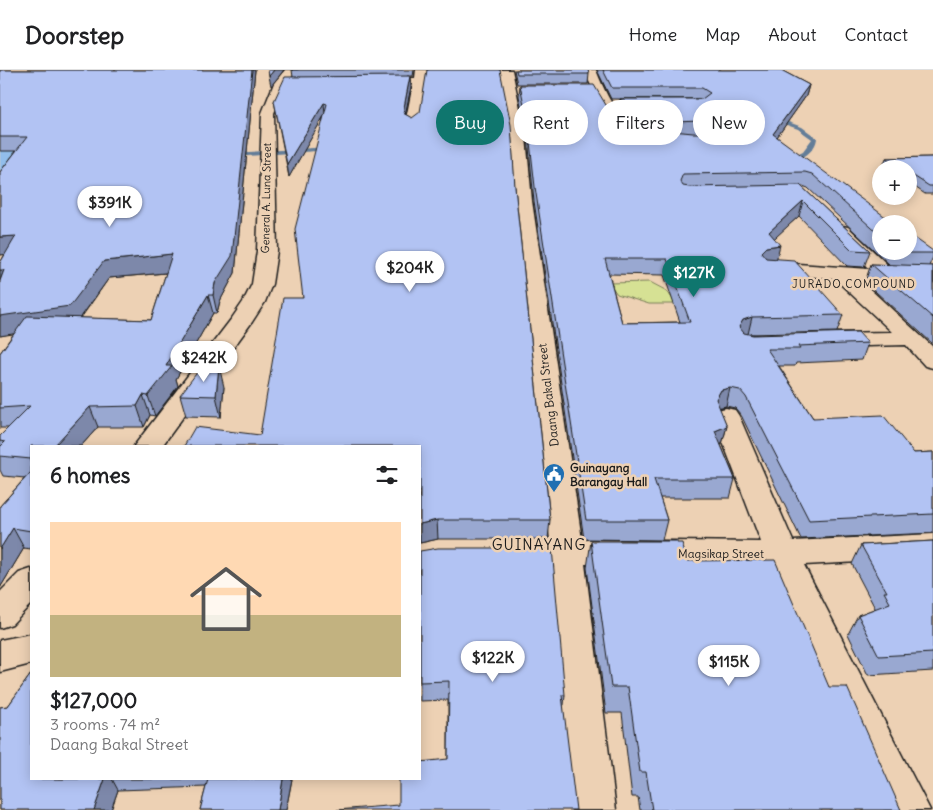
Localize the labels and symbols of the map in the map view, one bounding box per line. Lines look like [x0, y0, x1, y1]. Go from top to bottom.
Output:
street label: General A. Luna Street [258, 142, 274, 253]
pin: $391K [75, 186, 145, 228]
pin: $204K [375, 250, 445, 293]
pin: $127K [659, 256, 729, 298]
district label: JURADO COMPOUND [792, 277, 916, 291]
pin: $242K [169, 340, 239, 383]
street label: Daang Bakal Street [534, 343, 562, 447]
place label: Guinayang Barangay Hall [570, 460, 648, 490]
public building icon: Guinayang Barangay Hall [542, 462, 566, 493]
district label: GUINAYANG [492, 535, 586, 554]
street label: Magsikap Street [678, 546, 764, 561]
pin: $122K [458, 640, 528, 683]
pin: $115K [694, 644, 764, 687]

